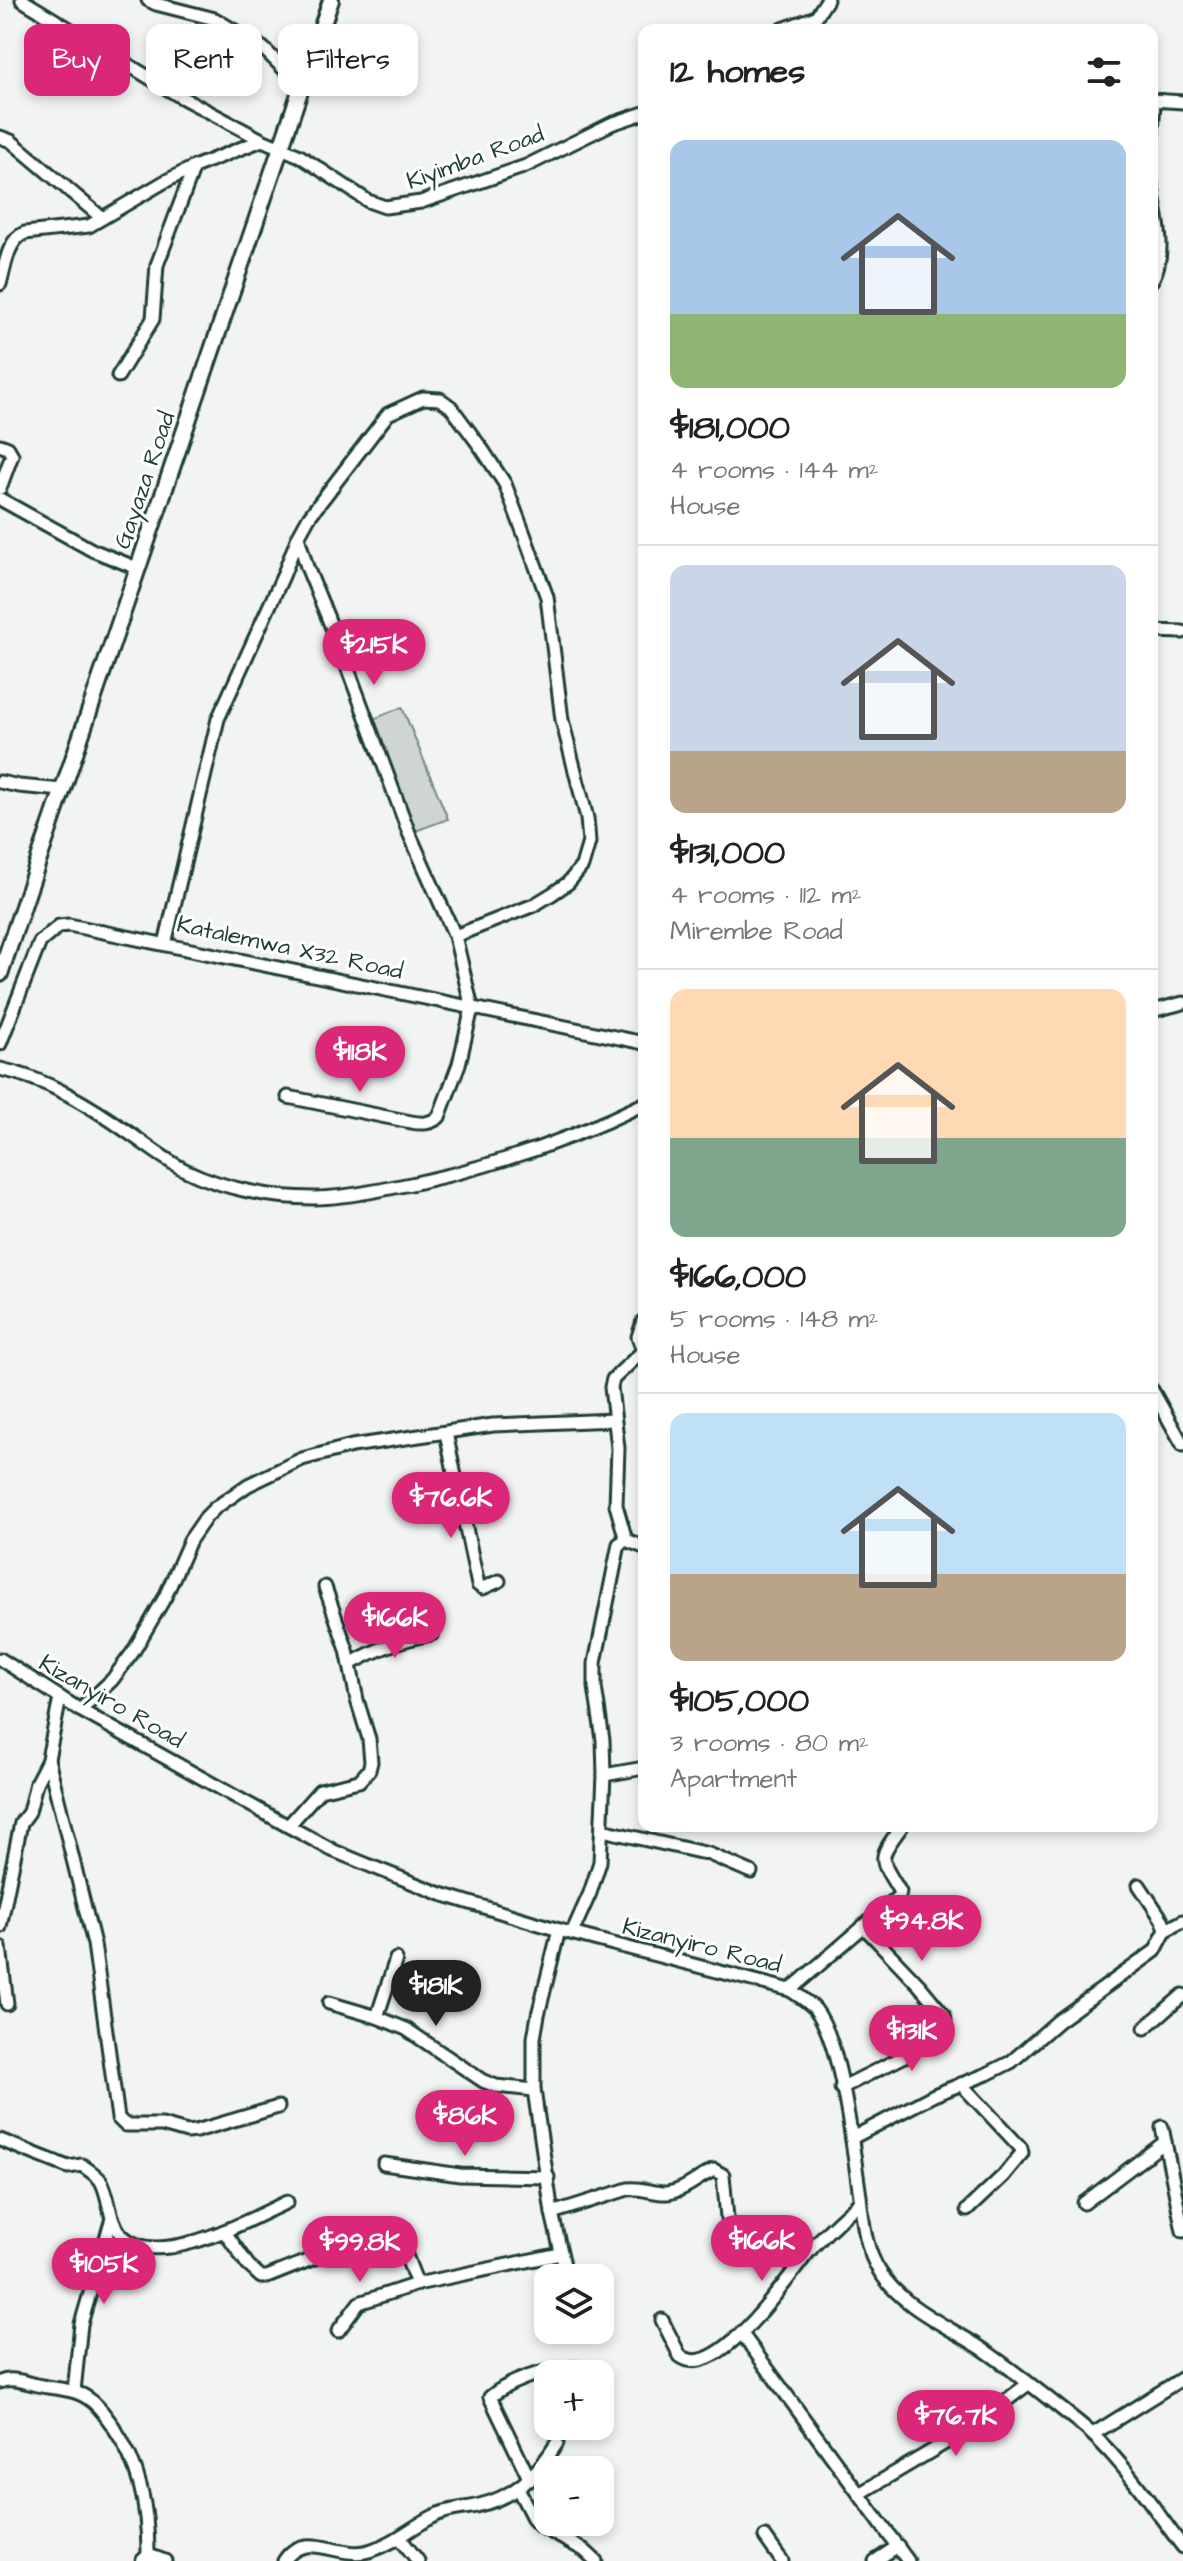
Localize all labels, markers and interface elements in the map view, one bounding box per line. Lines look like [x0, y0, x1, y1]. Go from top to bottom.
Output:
chip: Buy [24, 24, 130, 96]
chip: Rent [146, 24, 262, 96]
chip: Filters [278, 24, 418, 96]
text: 12 homes [670, 48, 805, 96]
icon: filters [1082, 50, 1126, 94]
street label: Kiyimba Road [402, 117, 549, 199]
icon: home [826, 192, 970, 336]
text: $181,000 [670, 404, 790, 452]
street label: Gayaza Road [106, 407, 185, 554]
text: 4 rooms · 144 m² [670, 452, 879, 488]
text: House [670, 488, 741, 524]
icon: home [826, 617, 970, 761]
pin: $215K [318, 619, 430, 687]
text: $215K [341, 627, 407, 663]
text: $131,000 [670, 829, 785, 877]
text: 4 rooms · 112 m² [670, 877, 861, 913]
street label: Katalemwa X32 Road [174, 907, 406, 989]
text: Mirembe Road [670, 913, 843, 949]
pin: $118K [304, 1026, 416, 1094]
text: $118K [333, 1034, 387, 1070]
icon: home [826, 1041, 970, 1185]
text: $166,000 [670, 1253, 806, 1301]
text: 5 rooms · 148 m² [670, 1301, 878, 1337]
text: House [670, 1337, 741, 1373]
icon: home [826, 1465, 970, 1609]
pin: $76.6K [386, 1472, 516, 1540]
text: $76.6K [410, 1480, 492, 1516]
pin: $166K [339, 1592, 451, 1660]
text: $166K [362, 1600, 428, 1636]
street label: Kizanyiro Road [32, 1647, 190, 1758]
text: $105,000 [670, 1677, 809, 1725]
text: 3 rooms · 80 m² [670, 1725, 869, 1761]
text: Apartment [670, 1761, 797, 1797]
pin: $94.8K [857, 1895, 987, 1963]
text: $94.8K [880, 1903, 964, 1939]
street label: Kizanyiro Road [619, 1910, 785, 1983]
pin: $181K [380, 1960, 492, 2028]
text: $181K [409, 1968, 463, 2004]
pin: $131K [856, 2005, 968, 2073]
text: $131K [887, 2013, 937, 2049]
pin: $86K [418, 2090, 512, 2158]
text: $86K [433, 2098, 497, 2134]
pin: $166K [706, 2215, 818, 2283]
pin: $99.8K [295, 2216, 425, 2284]
text: $166K [729, 2223, 795, 2259]
text: $99.8K [320, 2224, 400, 2260]
pin: $105K [48, 2238, 160, 2306]
text: $105K [70, 2246, 138, 2282]
map controls [534, 2264, 614, 2536]
button: layers [534, 2264, 614, 2344]
button: + [534, 2360, 614, 2440]
pin: $76.7K [891, 2390, 1021, 2458]
text: $76.7K [915, 2398, 997, 2434]
button: − [534, 2456, 614, 2536]

